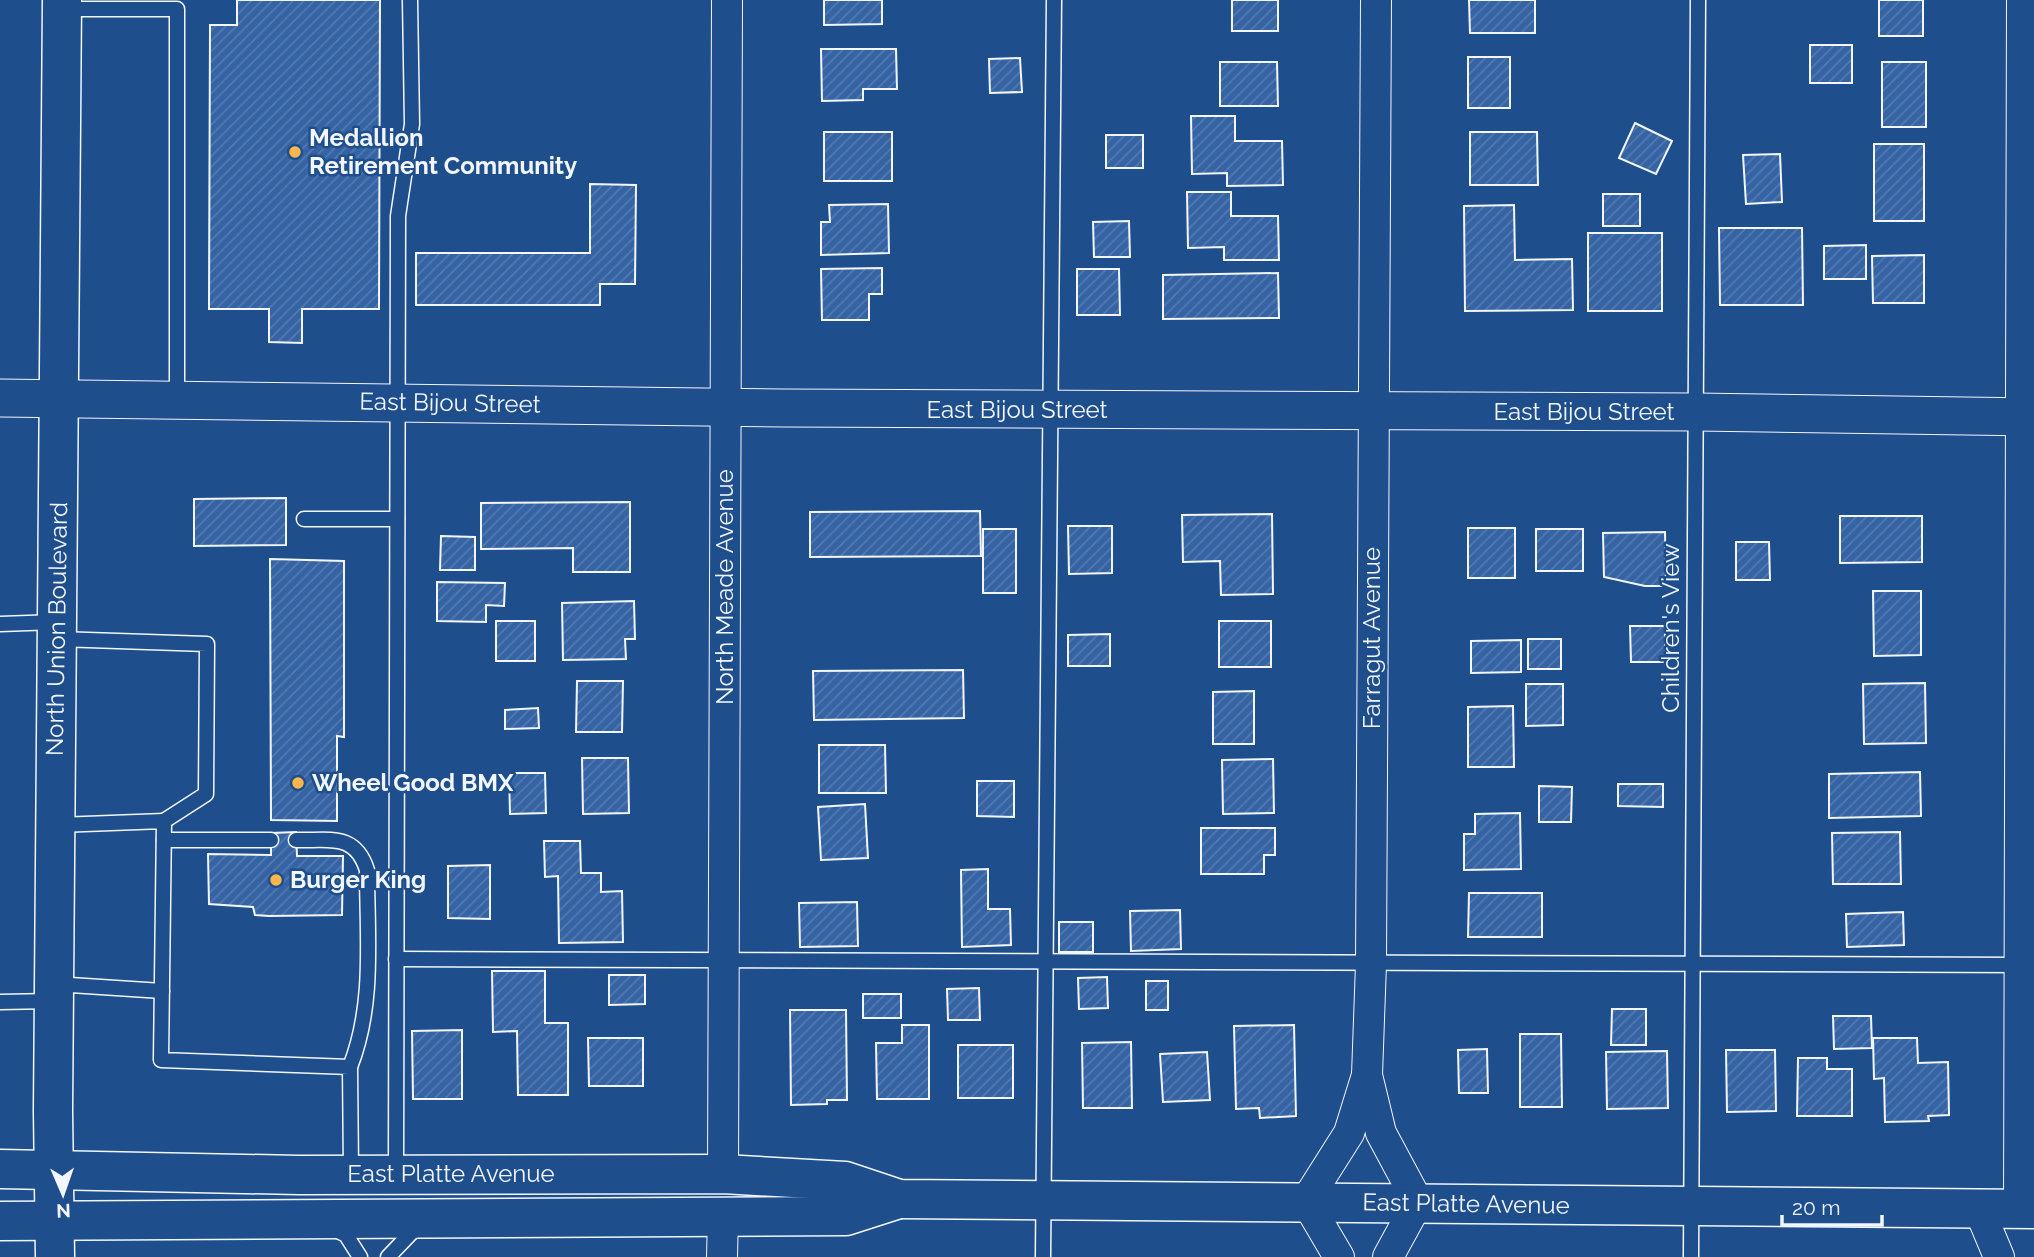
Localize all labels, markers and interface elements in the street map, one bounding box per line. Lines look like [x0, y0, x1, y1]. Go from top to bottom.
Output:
place label: Medallion Retirement Community [309, 123, 577, 180]
marker: Medallion Retirement Community [287, 144, 303, 160]
street label: East Bijou Street [359, 386, 541, 419]
street label: East Bijou Street [926, 395, 1108, 424]
street label: East Bijou Street [1493, 397, 1675, 426]
street label: North Meade Avenue [710, 469, 739, 705]
street label: North Union Boulevard [40, 502, 73, 756]
street label: Children's View [1656, 543, 1685, 713]
street label: Farragut Avenue [1357, 547, 1386, 729]
place label: Wheel Good BMX [312, 768, 514, 797]
marker: Wheel Good BMX [290, 775, 306, 791]
place label: Burger King [290, 865, 426, 894]
marker: Burger King [268, 872, 284, 888]
north arrow [28, 1159, 98, 1229]
street label: East Platte Avenue [347, 1159, 555, 1188]
scale bar [1782, 1184, 1882, 1228]
street label: East Platte Avenue [1362, 1187, 1570, 1220]
text: 20 m [1792, 1195, 1840, 1220]
text: N [56, 1200, 71, 1222]

